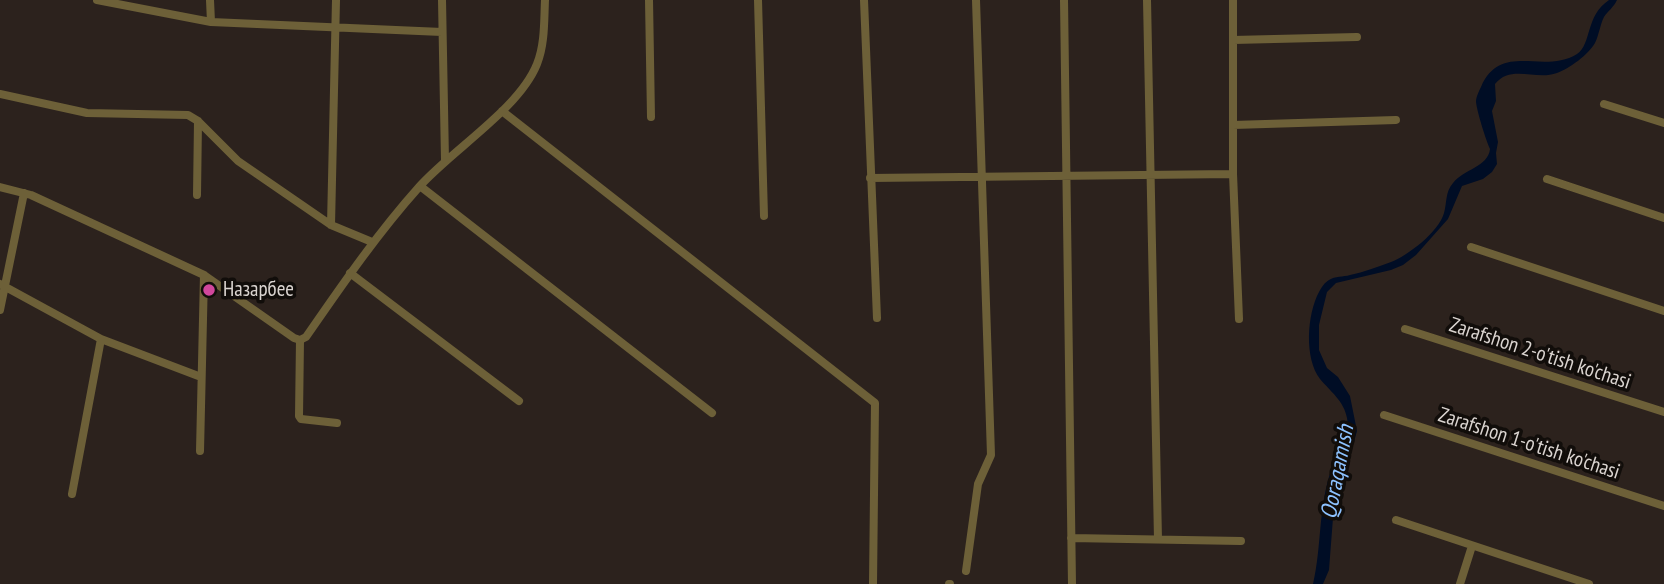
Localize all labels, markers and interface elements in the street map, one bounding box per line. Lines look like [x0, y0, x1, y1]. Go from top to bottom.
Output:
place label: Назарбее [223, 277, 294, 303]
marker: Назарбее [201, 282, 217, 298]
street label: Zarafshon 2-o'tish ko'chasi [1446, 313, 1634, 395]
street label: Zarafshon 1-o'tish ko'chasi [1435, 403, 1623, 485]
water label: Qoraqamish [1315, 423, 1361, 521]

